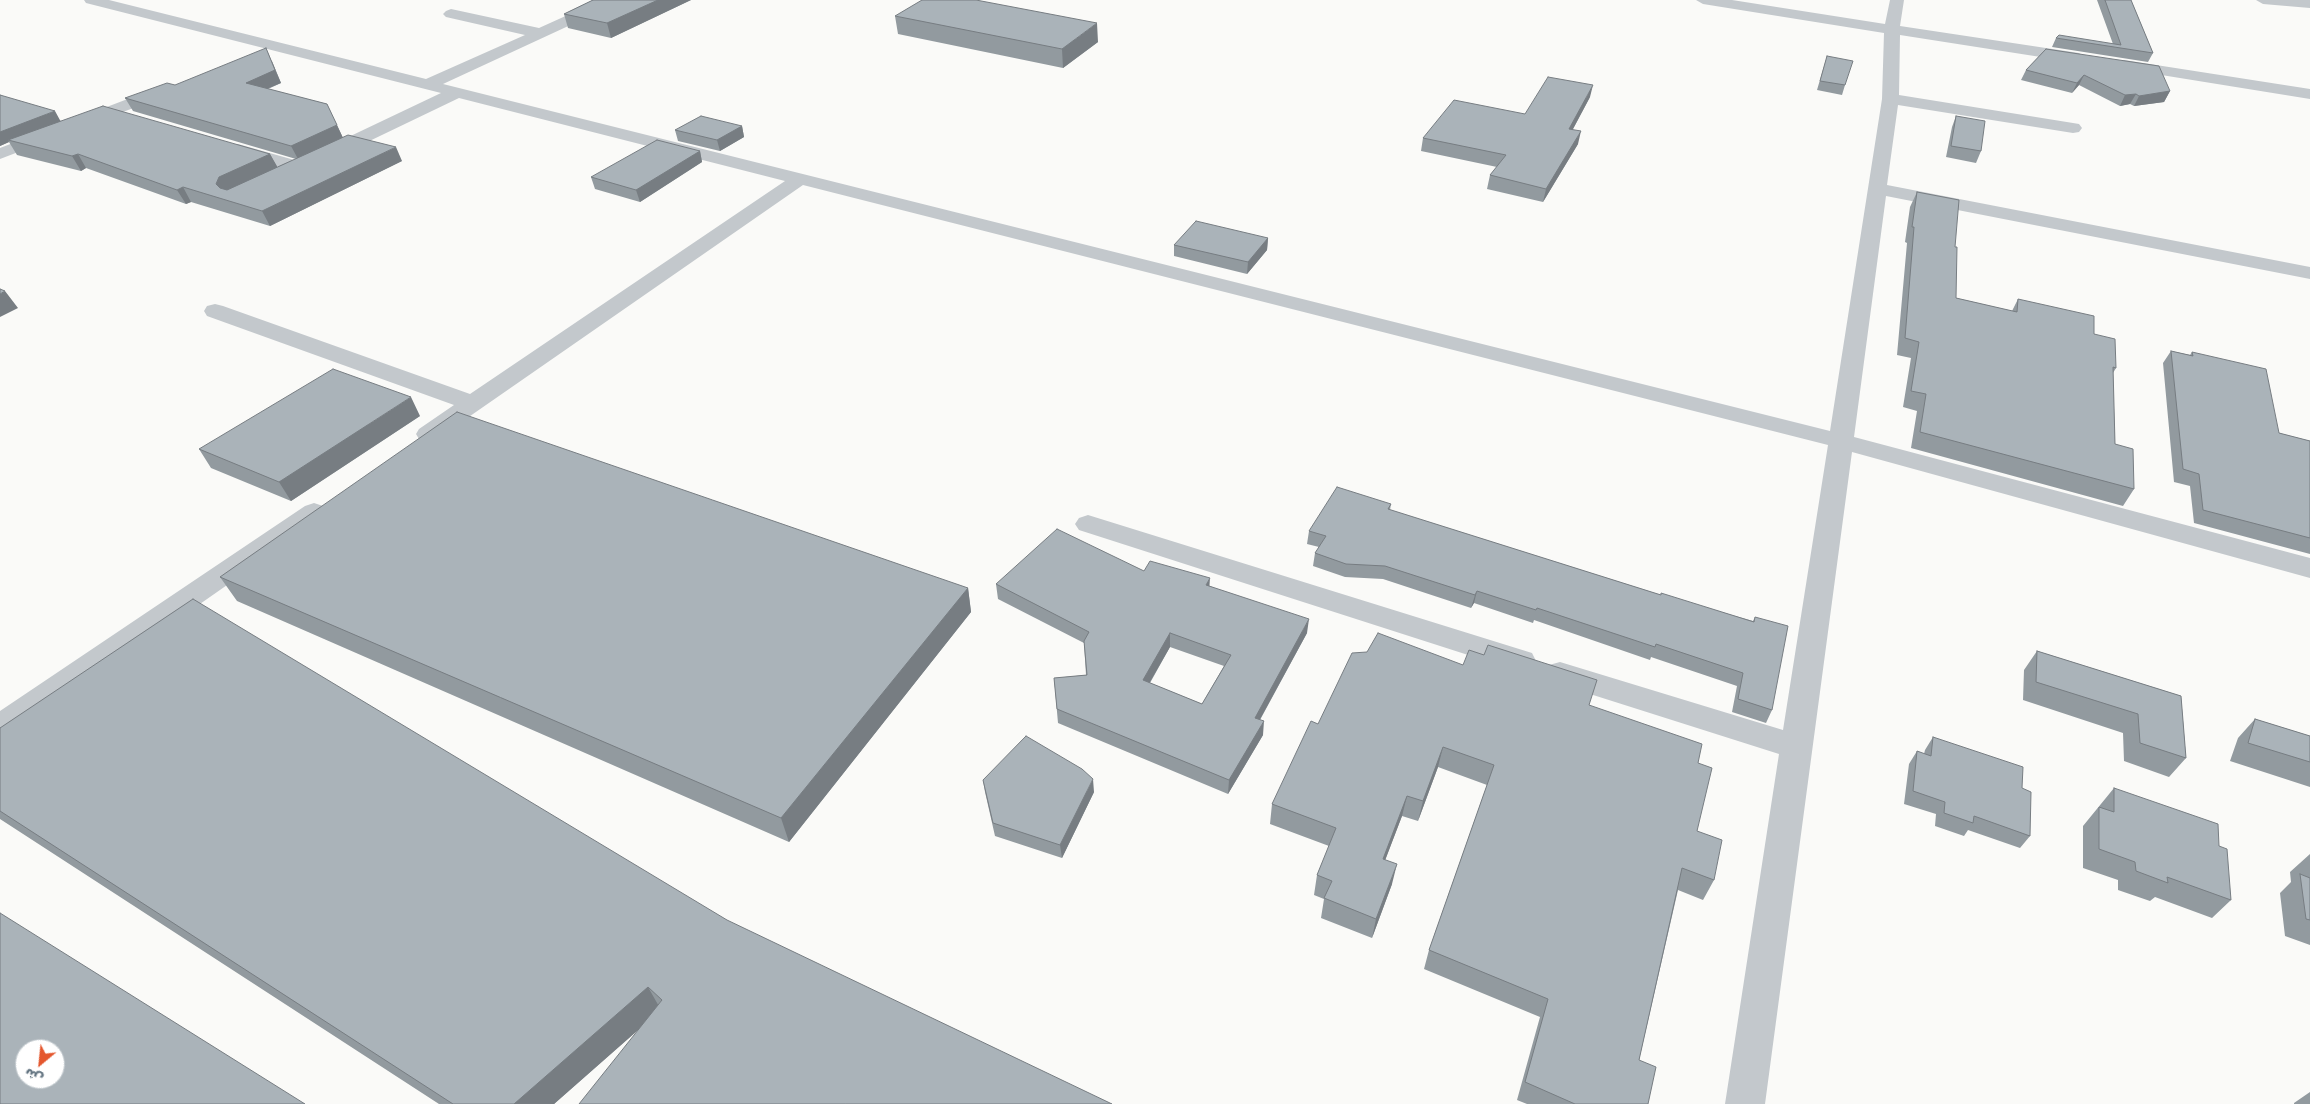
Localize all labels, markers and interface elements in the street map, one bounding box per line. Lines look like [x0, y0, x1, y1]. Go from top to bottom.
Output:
north arrow [15, 1039, 65, 1089]
text: ش [21, 1065, 46, 1088]

